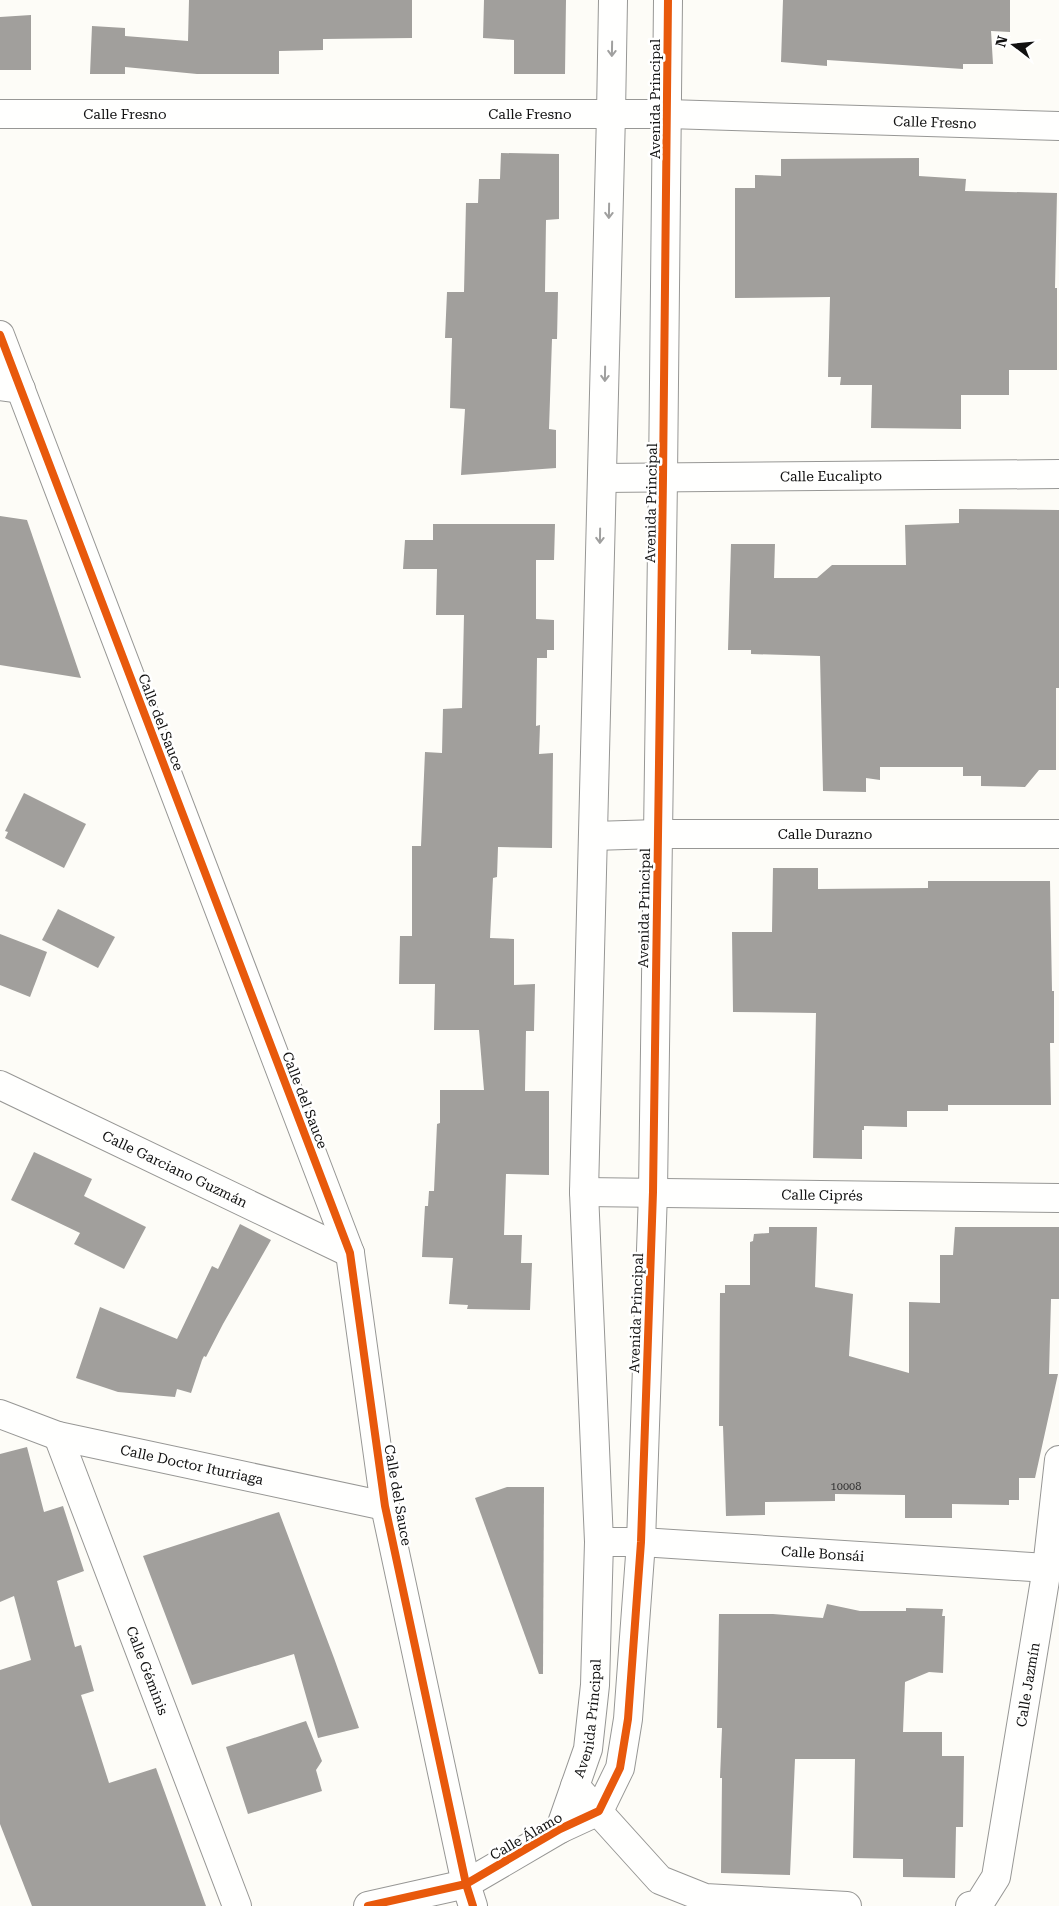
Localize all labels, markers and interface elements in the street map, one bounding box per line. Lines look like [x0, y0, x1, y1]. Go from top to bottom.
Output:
north arrow [989, 20, 1039, 70]
text: N [992, 34, 1011, 49]
street label: Avenida Principal [647, 38, 663, 159]
one-way arrow [607, 40, 617, 56]
street label: Calle Fresno [83, 106, 167, 122]
street label: Calle Fresno [488, 106, 572, 122]
street label: Calle Fresno [893, 113, 977, 131]
one-way arrow [604, 202, 614, 219]
one-way arrow [600, 365, 609, 381]
street label: Avenida Principal [642, 442, 660, 563]
street label: Calle Eucalipto [780, 468, 882, 484]
one-way arrow [596, 528, 605, 544]
street label: Calle del Sauce [135, 671, 187, 773]
street label: Calle Durazno [778, 826, 872, 842]
street label: Avenida Principal [635, 847, 653, 968]
street label: Calle del Sauce [279, 1049, 331, 1151]
street label: Calle Garciano Guzmán [100, 1127, 250, 1211]
street label: Calle Ciprés [781, 1186, 863, 1204]
street label: Avenida Principal [626, 1252, 646, 1373]
street label: Calle Doctor Iturriaga [119, 1442, 265, 1488]
street label: Calle del Sauce [381, 1443, 415, 1547]
house number: 10008 [831, 1480, 861, 1493]
street label: Calle Bonsái [781, 1543, 865, 1564]
street label: Calle Géminis [123, 1624, 172, 1718]
street label: Calle Jazmín [1013, 1641, 1043, 1728]
street label: Avenida Principal [571, 1658, 604, 1780]
street label: Calle Álamo [487, 1809, 565, 1863]

